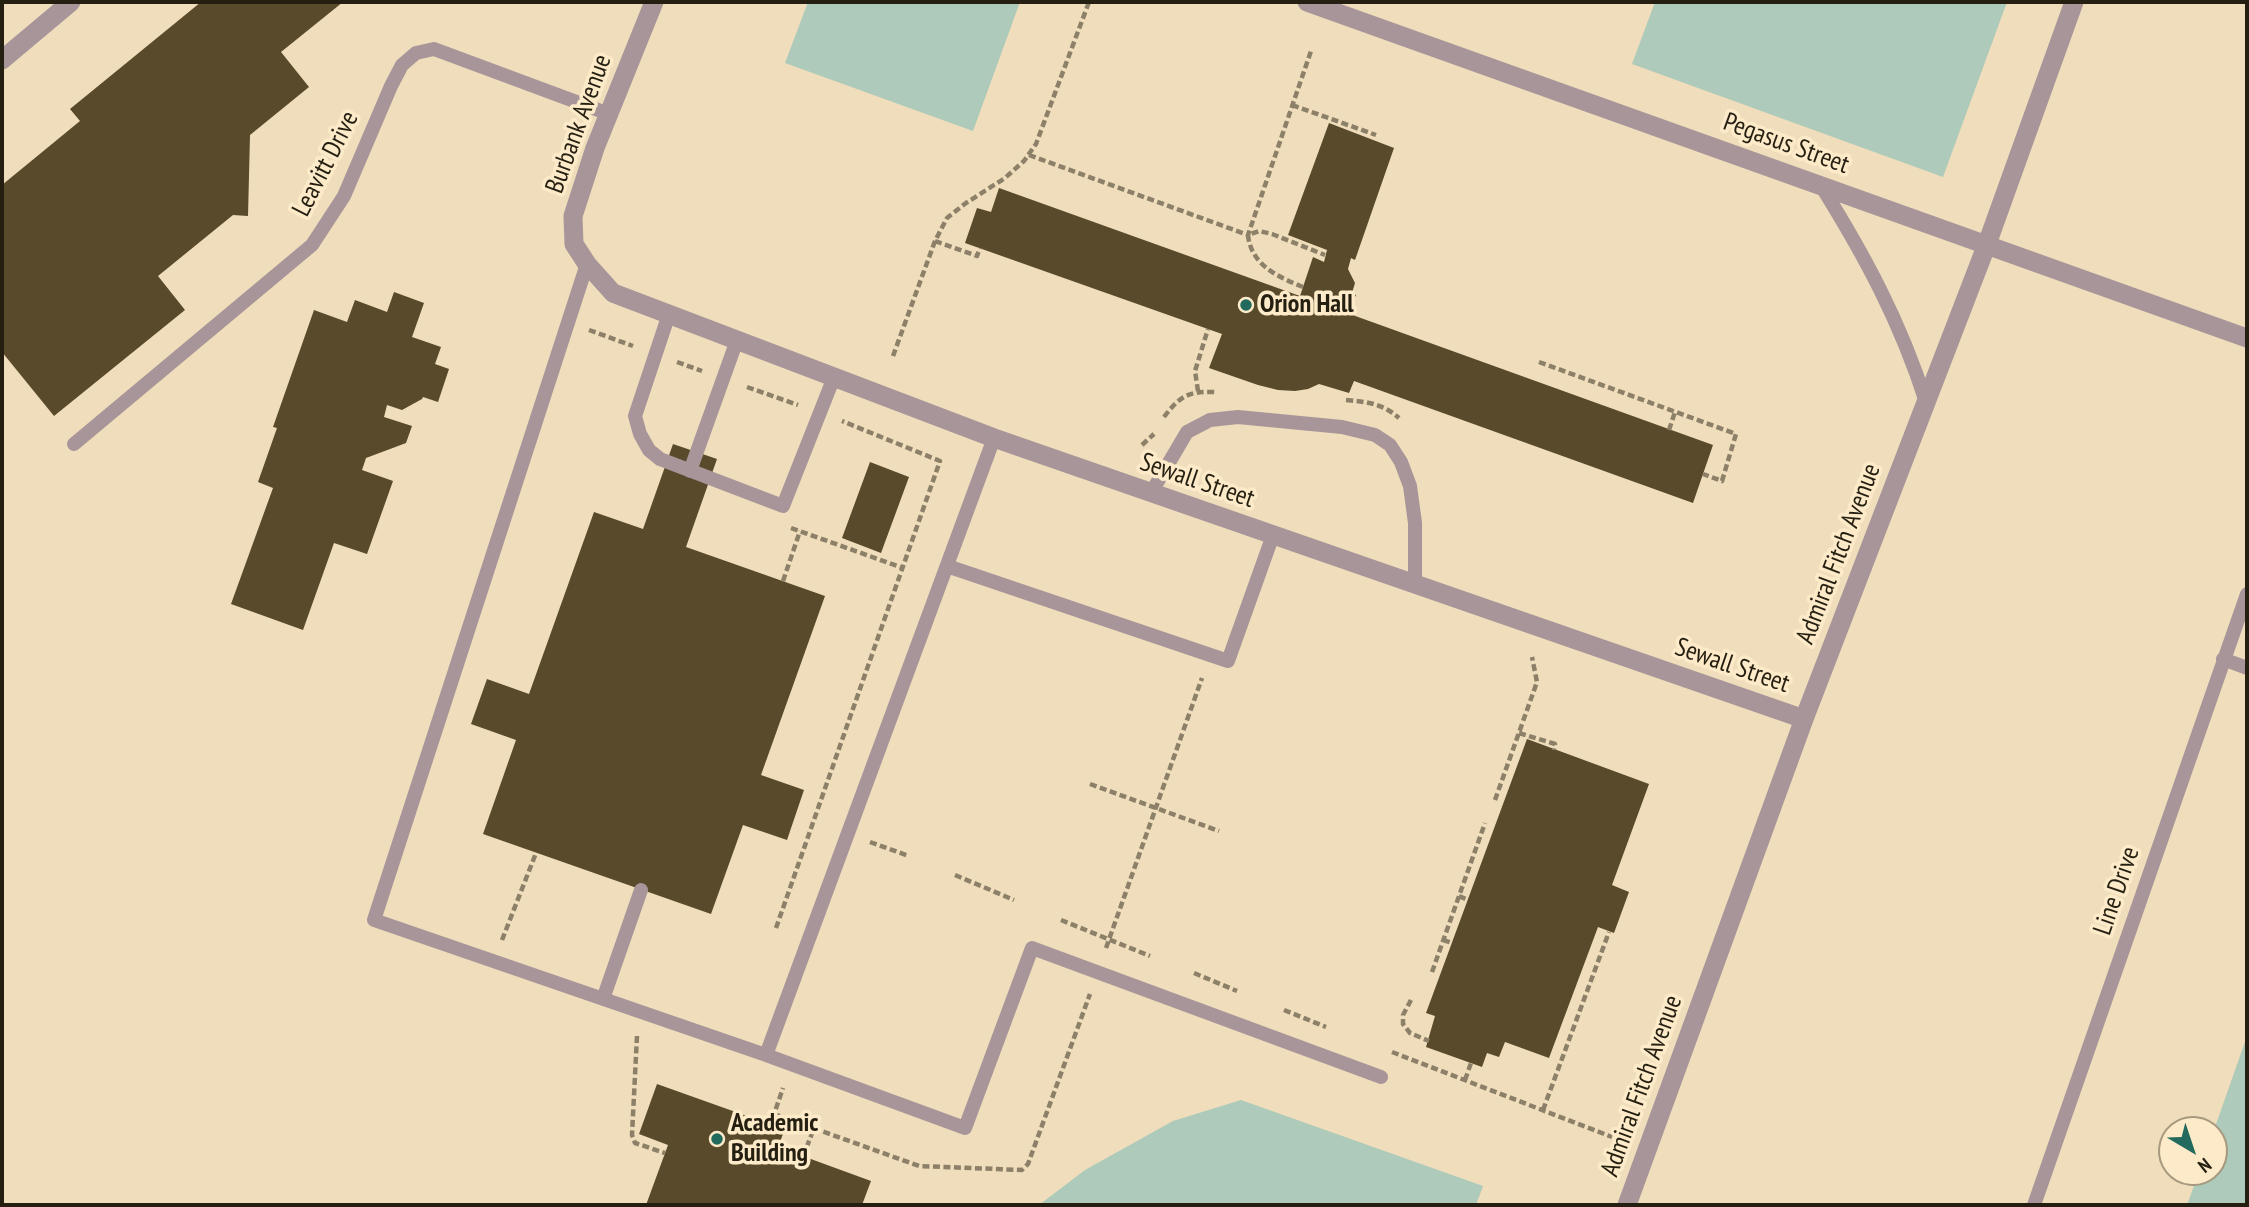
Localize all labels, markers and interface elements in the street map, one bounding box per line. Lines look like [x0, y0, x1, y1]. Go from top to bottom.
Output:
street label: Burbank Avenue [540, 50, 618, 198]
street label: Leavitt Drive [286, 106, 366, 222]
street label: Pegasus Street [1719, 107, 1853, 181]
place label: Orion Hall [1260, 289, 1354, 321]
marker: Orion Hall [1238, 297, 1254, 313]
street label: Sewall Street [1136, 447, 1258, 515]
street label: Admiral Fitch Avenue [1790, 459, 1888, 649]
street label: Sewall Street [1671, 632, 1793, 700]
street label: Line Drive [2087, 843, 2147, 939]
street label: Admiral Fitch Avenue [1595, 991, 1689, 1181]
place label: Academic Building [731, 1108, 818, 1170]
north arrow [2158, 1116, 2228, 1186]
marker: Academic Building [709, 1131, 725, 1147]
text: N [2193, 1153, 2217, 1178]

